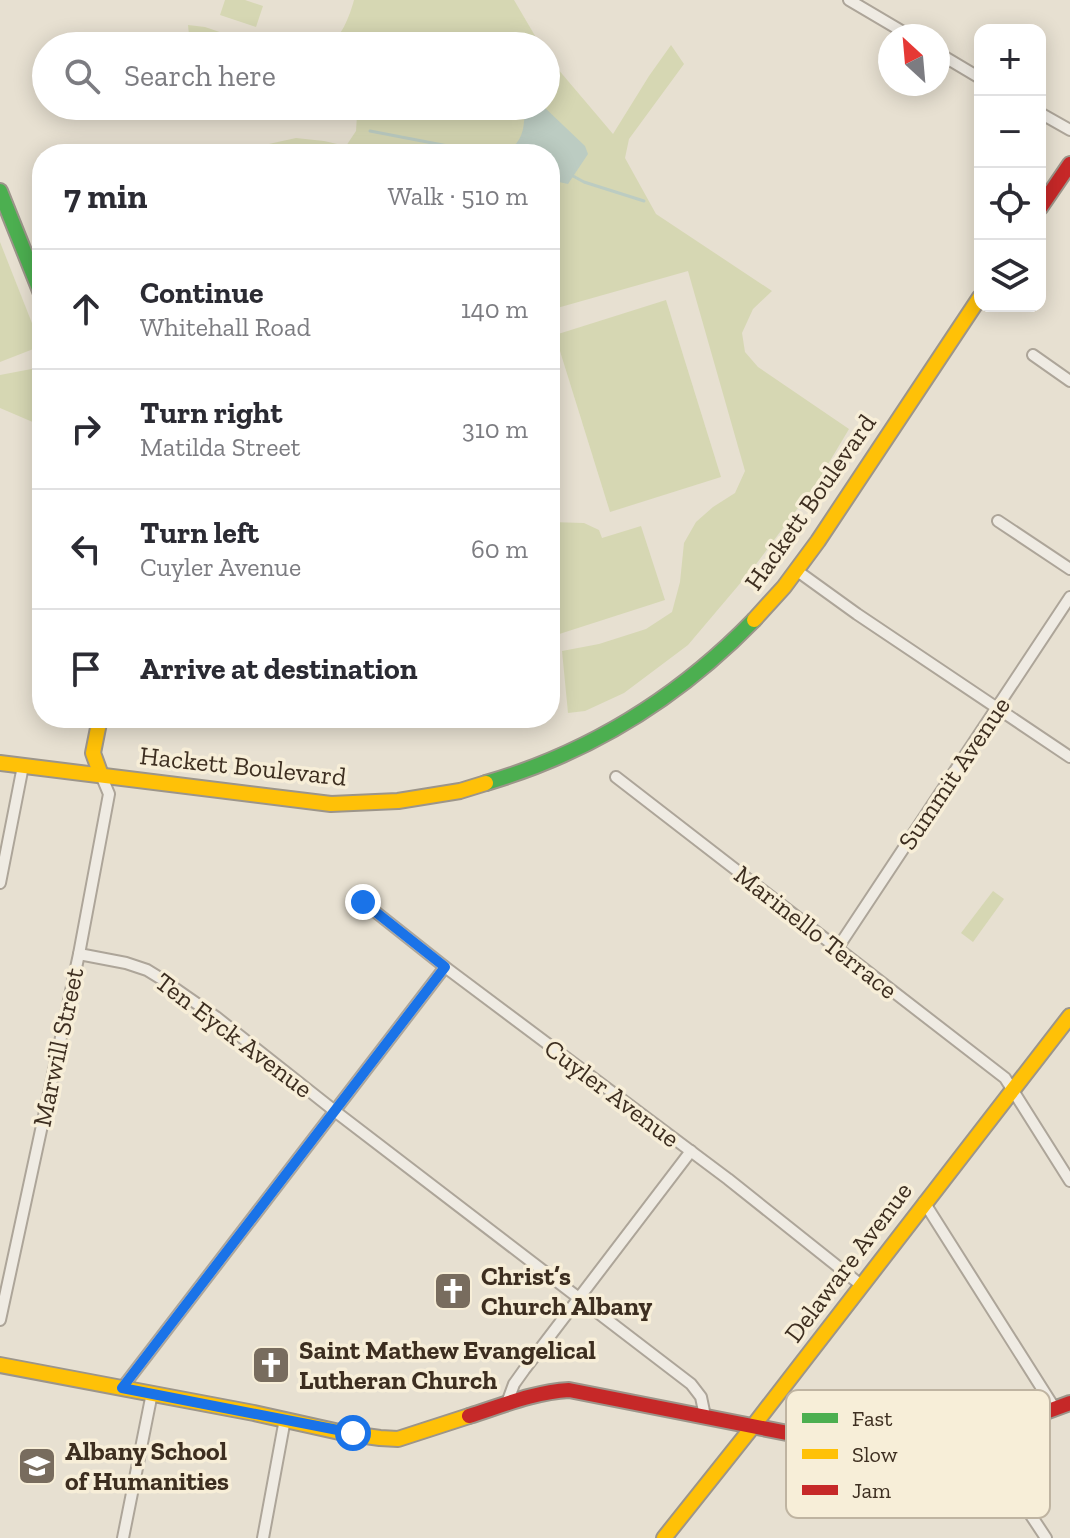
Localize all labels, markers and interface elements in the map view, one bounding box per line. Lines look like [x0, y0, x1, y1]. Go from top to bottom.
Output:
north arrow [878, 24, 950, 96]
map controls [974, 24, 1046, 312]
button: + [974, 24, 1046, 96]
search box [32, 32, 560, 120]
icon: search [60, 54, 104, 98]
text: Search here [124, 58, 276, 94]
button: − [974, 96, 1046, 168]
button: locate [974, 168, 1046, 240]
text: 7 min [64, 176, 147, 217]
text: Walk · 510 m [388, 180, 528, 212]
button: layers [974, 240, 1046, 312]
text: Continue [140, 275, 264, 311]
icon: ahead [64, 287, 108, 331]
text: 140 m [461, 293, 528, 325]
text: Whitehall Road [140, 311, 311, 343]
text: Turn right [140, 395, 282, 431]
icon: right [64, 407, 108, 451]
street label: Hackett Boulevard [737, 408, 883, 596]
text: 310 m [462, 413, 528, 445]
text: Matilda Street [140, 431, 300, 463]
text: Turn left [140, 515, 259, 551]
icon: left [64, 527, 108, 571]
text: 60 m [471, 533, 528, 565]
text: Cuyler Avenue [140, 551, 301, 583]
icon: arrive [64, 647, 108, 691]
text: Arrive at destination [140, 651, 417, 687]
street label: Summit Avenue [891, 690, 1017, 856]
street label: Hackett Boulevard [138, 739, 348, 793]
street label: Marinello Terrace [728, 858, 904, 1006]
route end [345, 884, 381, 920]
street label: Marwill Street [26, 964, 91, 1129]
street label: Ten Eyck Avenue [149, 965, 319, 1105]
street label: Cuyler Avenue [538, 1032, 686, 1154]
street label: Delaware Avenue [777, 1175, 919, 1349]
place label: Christ’s Church Albany [481, 1260, 653, 1322]
church icon: Christ’s Church Albany [432, 1270, 474, 1312]
place label: Saint Mathew Evangelical Lutheran Church [299, 1334, 596, 1396]
church icon: Saint Mathew Evangelical Lutheran Church [250, 1344, 292, 1386]
legend [786, 1390, 1050, 1518]
text: Fast [852, 1405, 893, 1432]
route start [335, 1415, 371, 1451]
place label: Albany School of Humanities [65, 1435, 229, 1497]
text: Slow [852, 1441, 898, 1468]
school or university icon: Albany School of Humanities [16, 1445, 58, 1487]
text: Jam [852, 1477, 891, 1504]

